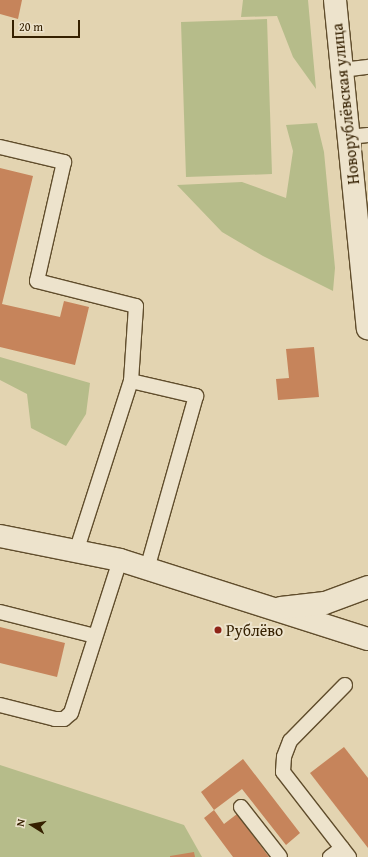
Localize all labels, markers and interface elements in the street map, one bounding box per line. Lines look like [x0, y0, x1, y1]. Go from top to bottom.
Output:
scale bar [14, 12, 82, 38]
text: 20 m [19, 18, 43, 35]
street label: Новорублёвская улица [327, 23, 363, 185]
place label: Рублёво [226, 620, 283, 640]
marker: Рублёво [213, 625, 223, 635]
north arrow [12, 805, 52, 845]
text: N [12, 818, 29, 828]

